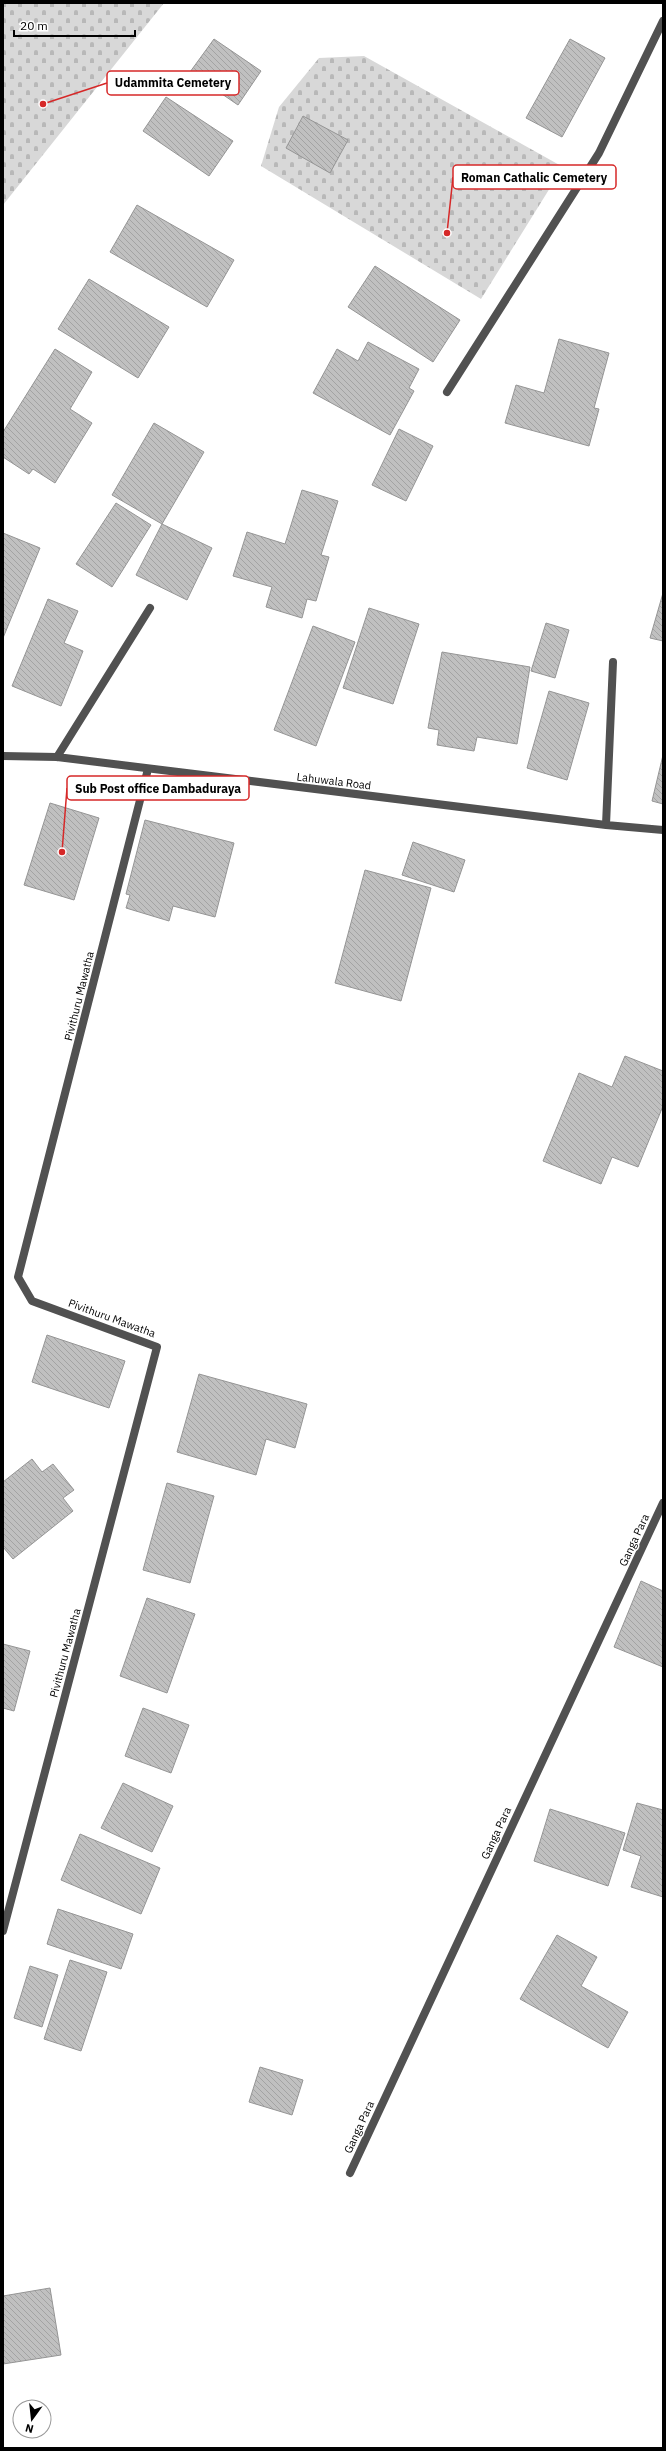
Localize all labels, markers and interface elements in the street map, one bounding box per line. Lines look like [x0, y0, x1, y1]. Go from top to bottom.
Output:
scale bar [14, 12, 135, 38]
text: 20 m [20, 18, 48, 33]
callout: Udammita Cemetery [107, 71, 239, 95]
text: Udammita Cemetery [115, 75, 232, 90]
callout: Roman Cathalic Cemetery [453, 165, 616, 189]
text: Roman Cathalic Cemetery [461, 170, 608, 185]
street label: Lahuwala Road [296, 769, 372, 793]
callout: Sub Post office Dambaduraya [67, 776, 249, 800]
text: Sub Post office Dambaduraya [75, 781, 241, 796]
street label: Pivithuru Mawatha [61, 950, 97, 1042]
street label: Pivithuru Mawatha [66, 1296, 158, 1340]
street label: Ganga Para [616, 1511, 652, 1568]
street label: Pivithuru Mawatha [46, 1607, 84, 1699]
street label: Ganga Para [478, 1804, 514, 1861]
street label: Ganga Para [341, 2098, 377, 2155]
north arrow [12, 2399, 52, 2439]
text: N [24, 2421, 35, 2436]

